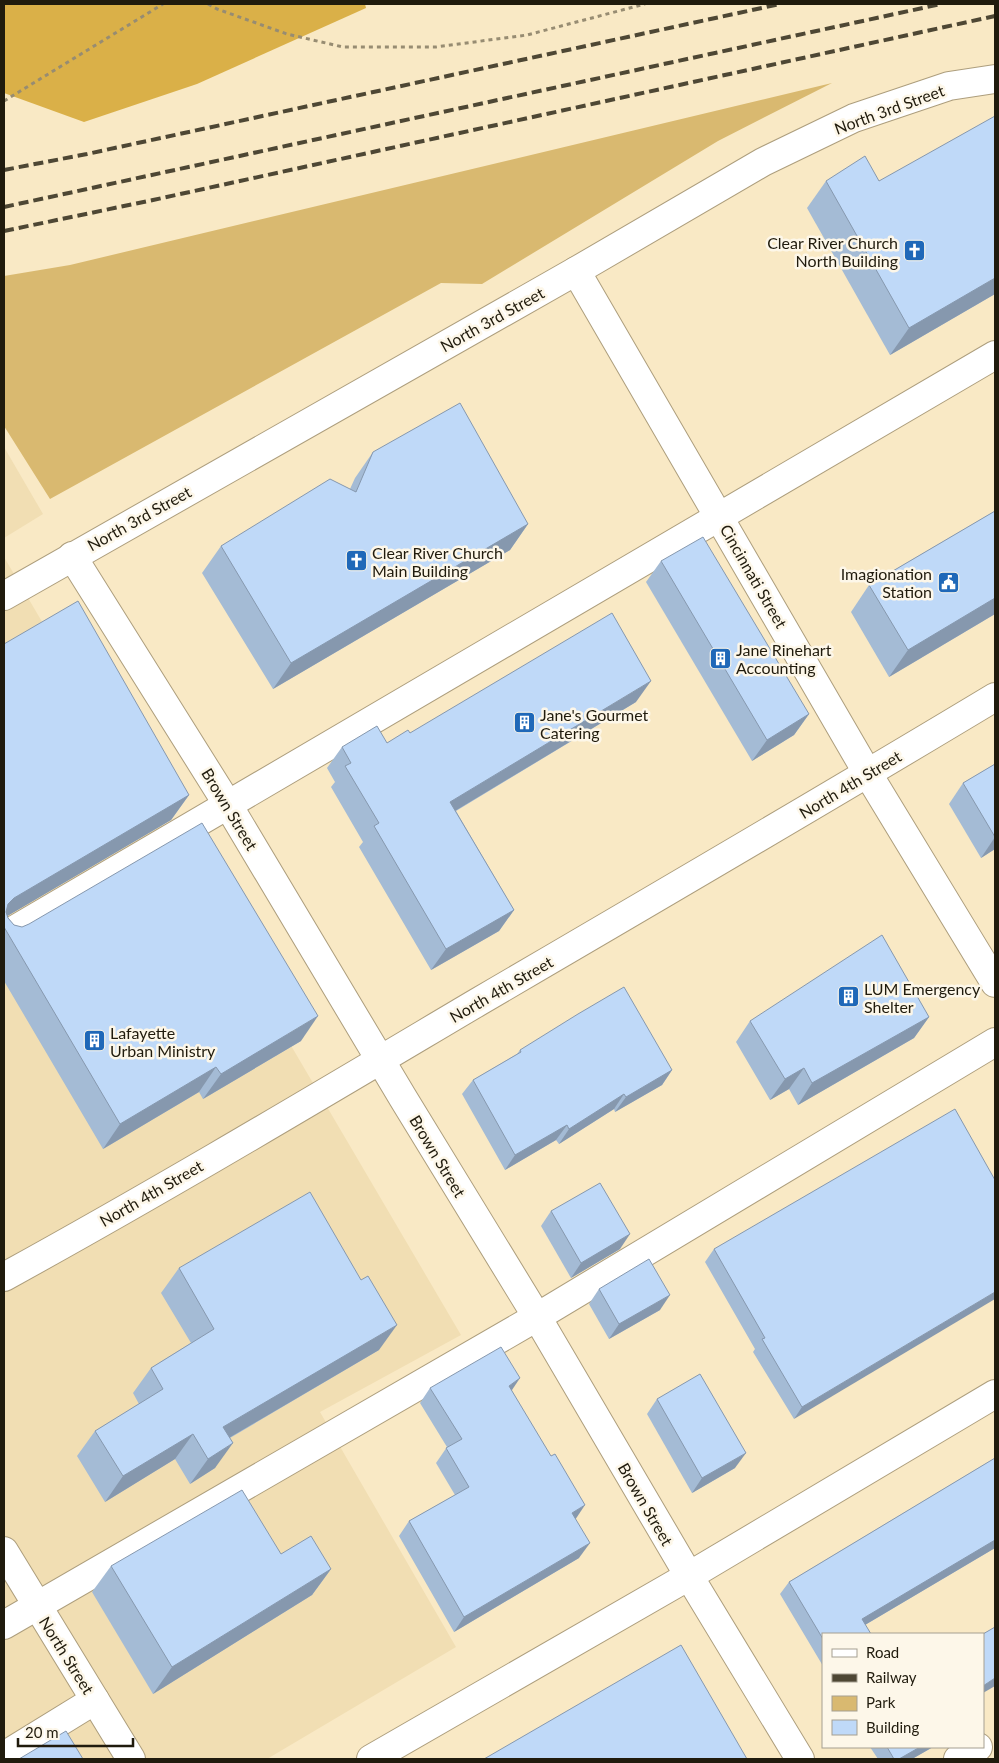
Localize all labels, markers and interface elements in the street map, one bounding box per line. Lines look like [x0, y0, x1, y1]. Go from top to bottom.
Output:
street label: North 3rd Street [831, 80, 947, 138]
place label: Clear River Church North Building [767, 233, 898, 270]
church icon: Clear River Church North Building [902, 239, 926, 263]
street label: North 3rd Street [437, 283, 547, 355]
street label: North 3rd Street [84, 482, 194, 554]
street label: Cincinnati Street [717, 521, 792, 632]
place label: Clear River Church Main Building [372, 543, 503, 580]
church icon: Clear River Church Main Building [344, 549, 368, 573]
place label: Imagionation Station [841, 564, 932, 601]
public building icon: Imagionation Station [936, 570, 960, 594]
place label: Jane Rinehart Accounting [736, 640, 832, 677]
building icon: Jane Rinehart Accounting [708, 646, 732, 670]
place label: Jane's Gourmet Catering [540, 705, 649, 742]
building icon: Jane's Gourmet Catering [512, 711, 536, 735]
street label: North 4th Street [795, 746, 905, 822]
street label: Brown Street [198, 765, 262, 854]
street label: North 4th Street [446, 952, 556, 1026]
place label: LUM Emergency Shelter [864, 979, 981, 1016]
building icon: LUM Emergency Shelter [836, 985, 860, 1009]
place label: Lafayette Urban Ministry [110, 1023, 216, 1060]
building icon: Lafayette Urban Ministry [82, 1029, 106, 1053]
street label: Brown Street [406, 1112, 470, 1201]
street label: North 4th Street [96, 1156, 206, 1230]
street label: Brown Street [615, 1459, 677, 1549]
street label: North Street [36, 1613, 98, 1697]
legend [822, 1633, 984, 1748]
text: Road [866, 1643, 899, 1661]
text: Railway [866, 1668, 917, 1686]
text: Park [866, 1693, 896, 1711]
scale bar [18, 1716, 132, 1748]
text: Building [866, 1718, 919, 1736]
text: 20 m [25, 1723, 59, 1741]

